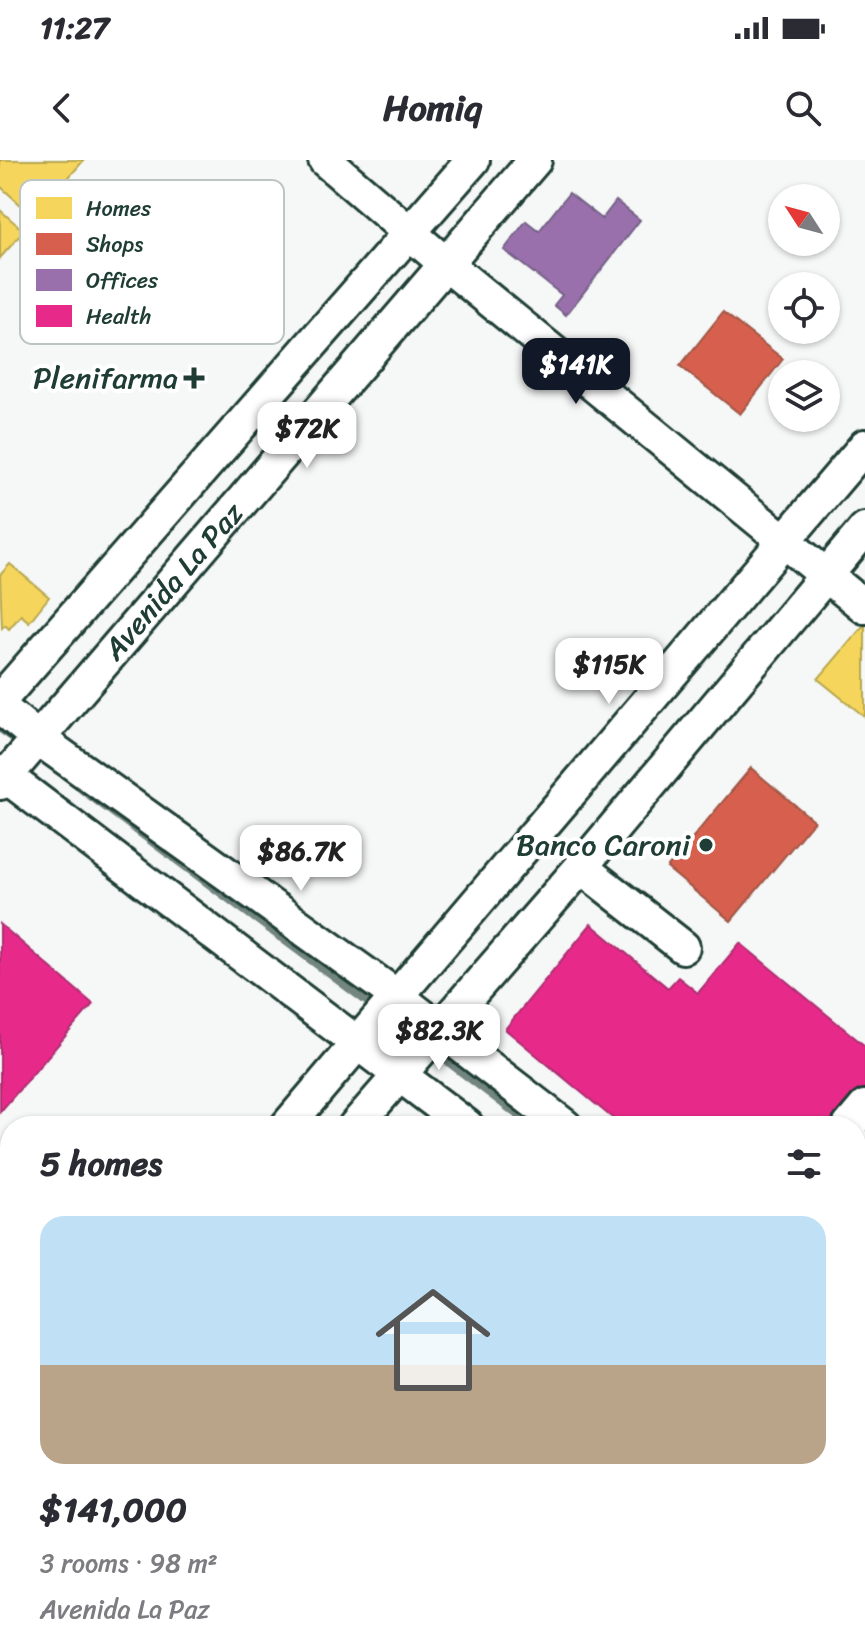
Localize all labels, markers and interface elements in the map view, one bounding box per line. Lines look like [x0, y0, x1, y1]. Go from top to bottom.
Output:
text: 11:27 [40, 1, 109, 55]
text: Homiq [383, 76, 482, 140]
icon: back [40, 86, 84, 130]
icon: search [781, 86, 825, 130]
legend [20, 180, 284, 344]
north arrow [768, 184, 840, 256]
map controls [768, 184, 840, 432]
text: Homes [86, 189, 152, 228]
text: Shops [86, 225, 143, 264]
text: Offices [86, 261, 159, 300]
button: locate [768, 272, 840, 344]
text: Health [86, 297, 151, 336]
pin: $141K [520, 338, 632, 406]
text: $141K [540, 341, 612, 387]
place label: Plenifarma [33, 351, 178, 405]
button: layers [768, 360, 840, 432]
marker: Plenifarma [185, 369, 203, 387]
pin: $72K [260, 402, 354, 470]
text: $72K [275, 405, 339, 451]
street label: Avenida La Paz [88, 489, 258, 674]
pin: $115K [553, 638, 665, 706]
text: $115K [573, 641, 645, 687]
place label: Banco Caroni [516, 818, 692, 872]
pin: $86.7K [236, 825, 366, 893]
text: $86.7K [258, 828, 344, 874]
marker: Banco Caroni [697, 836, 715, 854]
pin: $82.3K [374, 1004, 504, 1072]
text: $82.3K [396, 1007, 482, 1053]
text: 5 homes [40, 1134, 162, 1194]
icon: filters [782, 1142, 826, 1186]
icon: home [361, 1268, 505, 1412]
text: $141,000 [40, 1480, 187, 1540]
text: 3 rooms · 98 m² [40, 1540, 218, 1586]
text: Avenida La Paz [40, 1586, 210, 1632]

